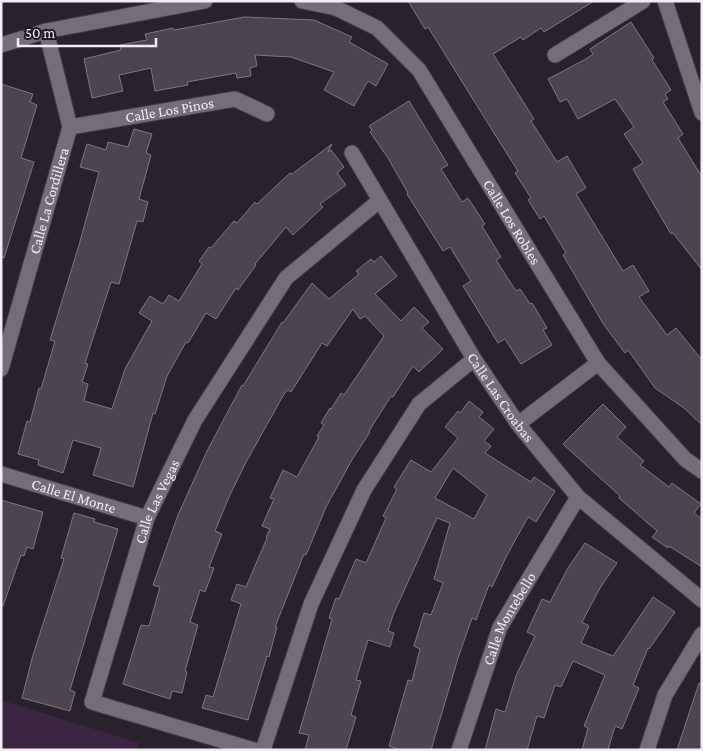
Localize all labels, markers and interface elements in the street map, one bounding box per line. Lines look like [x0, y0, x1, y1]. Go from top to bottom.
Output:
scale bar [18, 15, 155, 47]
text: 50 m [25, 25, 55, 41]
street label: Calle Los Pinos [124, 95, 215, 125]
street label: Calle La Cordillera [26, 146, 72, 256]
street label: Calle Los Robles [480, 177, 544, 268]
street label: Calle Las Croabas [464, 350, 537, 445]
street label: Calle Las Vegas [132, 457, 183, 546]
street label: Calle El Monte [30, 476, 118, 516]
street label: Calle Montebello [480, 569, 539, 667]

